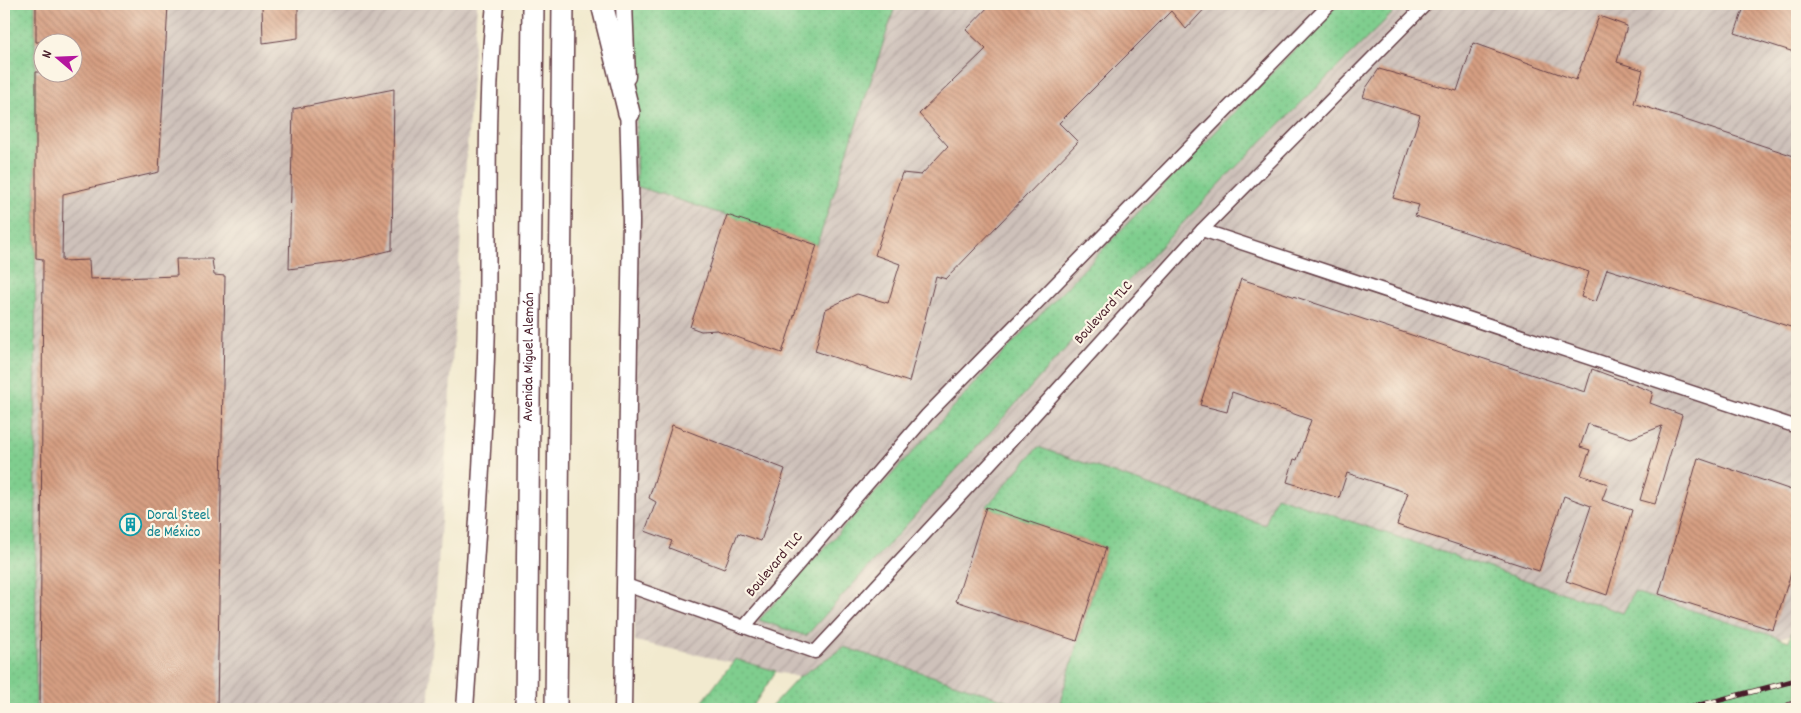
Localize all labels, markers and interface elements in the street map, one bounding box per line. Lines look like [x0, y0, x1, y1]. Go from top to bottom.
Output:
north arrow [32, 32, 82, 82]
text: N [37, 48, 58, 61]
street label: Boulevard TLC [1069, 276, 1139, 350]
street label: Avenida Miguel Alemán [518, 292, 541, 422]
place label: Doral Steel de México [147, 505, 210, 544]
building icon: Doral Steel de México [119, 513, 143, 537]
street label: Boulevard TLC [741, 528, 809, 602]

